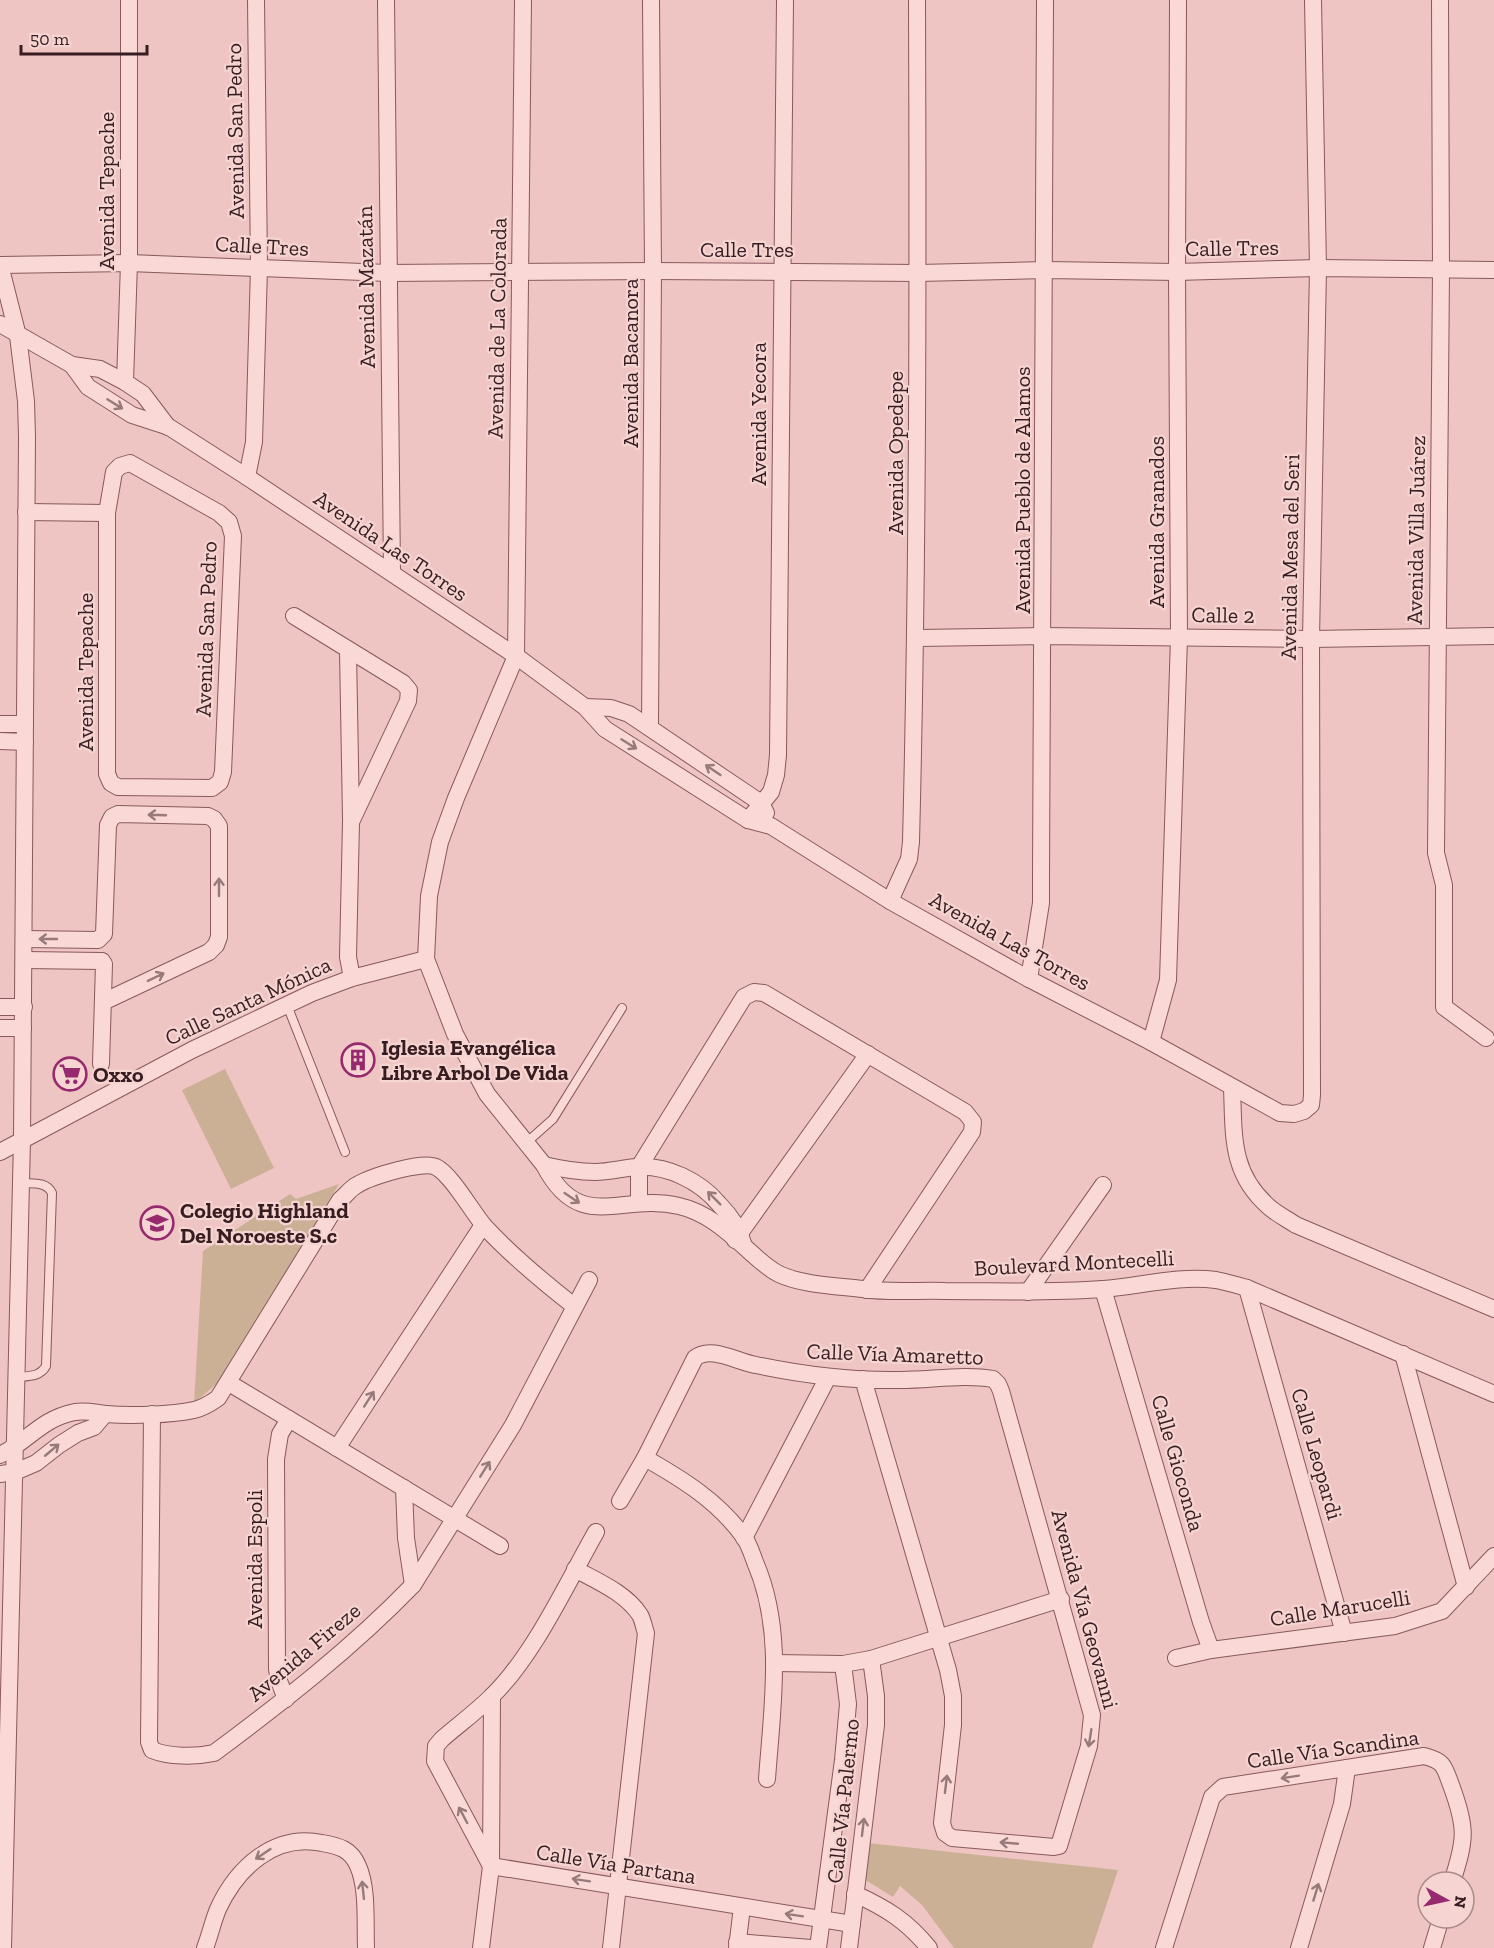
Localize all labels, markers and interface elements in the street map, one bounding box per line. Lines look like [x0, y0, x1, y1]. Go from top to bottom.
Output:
scale bar [21, 18, 147, 56]
text: 50 m [30, 28, 70, 50]
street label: Avenida San Pedro [220, 43, 250, 219]
street label: Avenida Tepache [93, 112, 120, 270]
street label: Avenida Mazatán [351, 205, 381, 369]
street label: Avenida de La Colorada [482, 217, 512, 439]
street label: Calle Tres [214, 230, 310, 262]
street label: Calle Tres [1185, 234, 1279, 262]
street label: Calle Tres [700, 236, 794, 263]
street label: Avenida Bacanora [617, 278, 644, 448]
street label: Avenida Yecora [745, 342, 772, 486]
street label: Avenida Pueblo de Alamos [1009, 366, 1036, 614]
street label: Avenida Opedepe [882, 371, 909, 535]
one-way arrow [106, 398, 123, 410]
street label: Avenida Villa Juárez [1401, 435, 1431, 625]
street label: Avenida Granados [1143, 436, 1170, 608]
street label: Avenida Mesa del Seri [1275, 454, 1305, 660]
street label: Avenida Las Torres [309, 485, 473, 607]
street label: Avenida San Pedro [189, 541, 223, 717]
street label: Avenida Tepache [72, 593, 99, 751]
street label: Calle 2 [1191, 601, 1255, 629]
one-way arrow [620, 739, 637, 751]
one-way arrow [706, 764, 722, 776]
one-way arrow [147, 809, 167, 820]
one-way arrow [213, 878, 225, 898]
street label: Avenida Las Torres [925, 886, 1095, 996]
one-way arrow [39, 933, 59, 945]
street label: Calle Santa Mónica [161, 950, 336, 1051]
one-way arrow [146, 970, 164, 982]
place label: Iglesia Evangélica Libre Arbol De Vida [381, 1034, 569, 1086]
building icon: Iglesia Evangélica Libre Arbol De Vida [340, 1042, 376, 1078]
supermarket icon: Oxxo [52, 1056, 88, 1092]
place label: Oxxo [93, 1061, 144, 1088]
one-way arrow [707, 1191, 721, 1206]
one-way arrow [563, 1192, 580, 1204]
place label: Colegio Highland Del Noroeste S.c [180, 1197, 349, 1249]
school or university icon: Colegio Highland Del Noroeste S.c [139, 1205, 175, 1241]
street label: Boulevard Montecelli [973, 1244, 1175, 1282]
street label: Calle Vía Amaretto [806, 1337, 984, 1371]
street label: Calle Leopardi [1285, 1385, 1349, 1523]
one-way arrow [363, 1391, 375, 1408]
street label: Calle Gioconda [1146, 1391, 1211, 1535]
one-way arrow [44, 1444, 60, 1457]
one-way arrow [480, 1461, 492, 1478]
street label: Avenida Espoli [241, 1490, 268, 1628]
street label: Avenida Vía Geovanni [1045, 1506, 1125, 1712]
street label: Calle Marucelli [1268, 1584, 1412, 1632]
street label: Avenida Fireze [242, 1597, 366, 1707]
street label: Calle Vía Palermo [821, 1717, 865, 1885]
street label: Calle Vía Scandina [1245, 1724, 1421, 1774]
one-way arrow [1084, 1727, 1095, 1747]
one-way arrow [1280, 1771, 1300, 1782]
one-way arrow [941, 1774, 952, 1794]
one-way arrow [457, 1806, 469, 1824]
one-way arrow [857, 1818, 868, 1838]
one-way arrow [999, 1837, 1019, 1848]
street label: Calle Vía Partana [534, 1838, 698, 1890]
one-way arrow [256, 1848, 272, 1860]
north arrow [1416, 1870, 1476, 1930]
one-way arrow [572, 1874, 591, 1885]
one-way arrow [357, 1880, 368, 1900]
one-way arrow [1311, 1883, 1322, 1902]
text: N [1450, 1895, 1471, 1909]
one-way arrow [785, 1910, 804, 1921]

